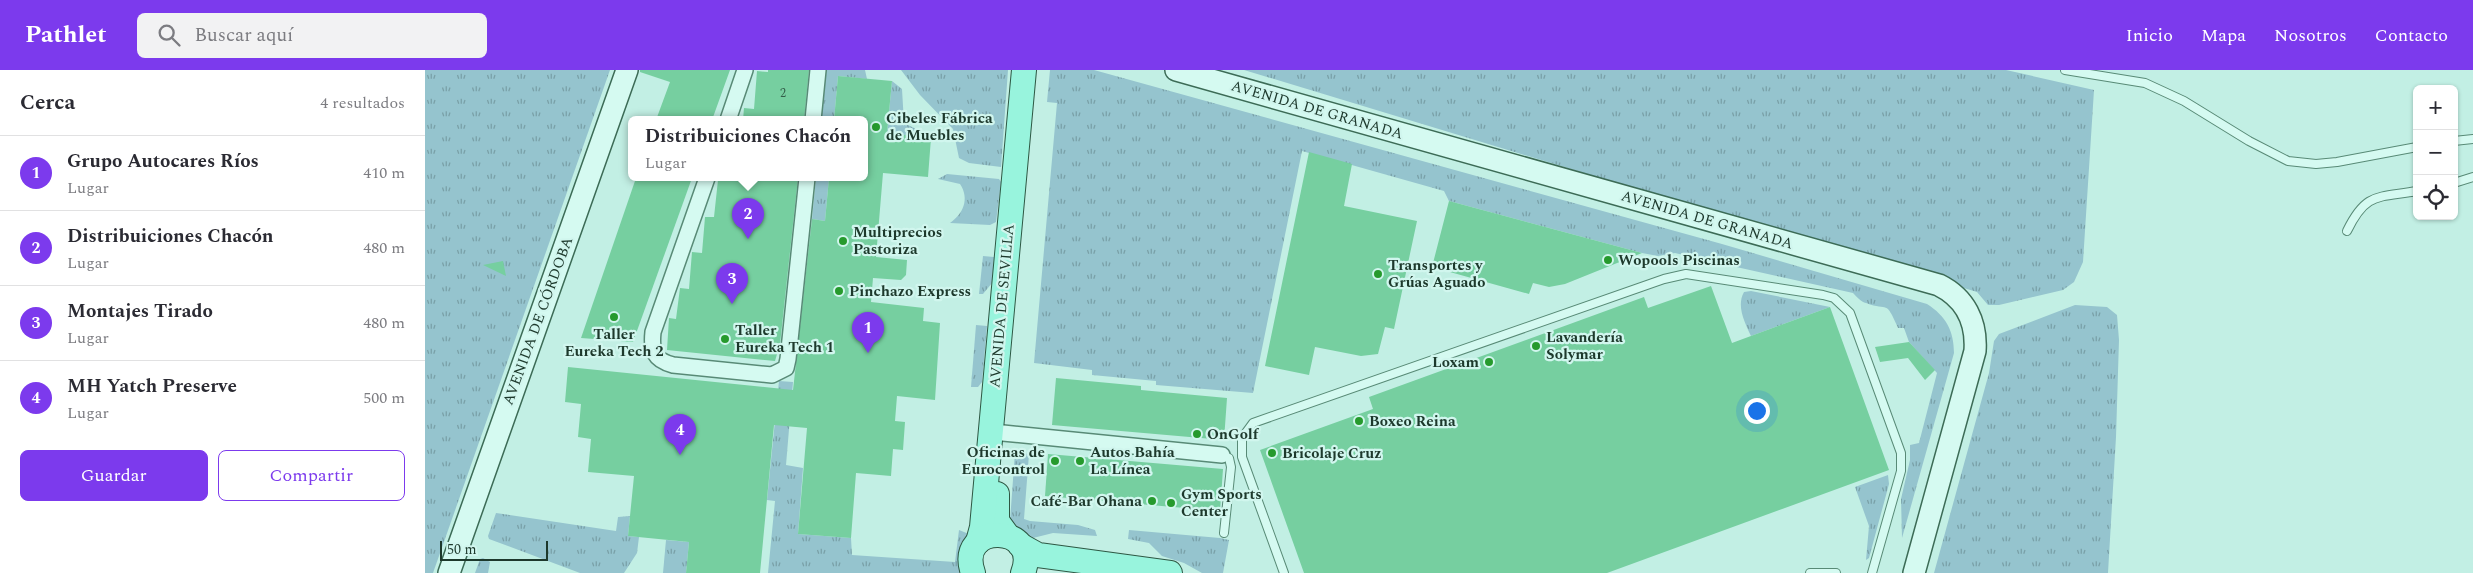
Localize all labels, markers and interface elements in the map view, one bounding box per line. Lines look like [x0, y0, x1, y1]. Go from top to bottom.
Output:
search box [137, 13, 487, 58]
text: Pathlet [25, 17, 107, 53]
icon: search [155, 21, 183, 49]
text: Buscar aquí [195, 21, 293, 50]
text: Inicio [2126, 22, 2173, 49]
text: Mapa [2201, 22, 2246, 49]
text: Nosotros [2274, 22, 2347, 49]
text: Contacto [2375, 22, 2448, 49]
street label: AVENIDA DE GRANADA [1228, 74, 1406, 146]
house number: 2 [780, 84, 786, 103]
map controls [2413, 85, 2458, 220]
button: + [2413, 85, 2458, 130]
text: Cerca [20, 87, 75, 119]
text: 4 resultados [320, 91, 405, 115]
place label: Cibeles Fábrica de Muebles [886, 107, 993, 147]
popup [628, 116, 868, 181]
marker: Cibeles Fábrica de Muebles [870, 121, 882, 133]
text: Distribuiciones Chacón [645, 122, 851, 151]
button: − [2413, 130, 2458, 175]
text: Grupo Autocares Ríos [67, 147, 259, 176]
text: Lugar [645, 151, 687, 175]
text: 1 [32, 161, 40, 185]
text: 410 m [363, 161, 405, 185]
button: locate [2413, 175, 2458, 220]
text: Lugar [67, 176, 109, 200]
street label: AVENIDA DE GRANADA [1618, 184, 1796, 256]
pin: 2 [732, 198, 764, 239]
place label: Multiprecios Pastoriza [853, 221, 942, 261]
text: Distribuiciones Chacón [67, 222, 274, 251]
street label: AVENIDA DE SEVILLA [983, 223, 1021, 389]
street label: AVENIDA DE CÓRDOBA [497, 234, 579, 408]
marker: Multiprecios Pastoriza [837, 235, 849, 247]
text: 2 [32, 236, 40, 260]
text: 480 m [363, 236, 405, 260]
place label: Wopools Piscinas [1618, 249, 1740, 272]
text: Lugar [67, 251, 109, 275]
place label: Transportes y Grúas Aguado [1388, 254, 1486, 294]
marker: Wopools Piscinas [1602, 254, 1614, 266]
pin: 3 [716, 263, 748, 304]
marker: Transportes y Grúas Aguado [1372, 268, 1384, 280]
place label: Pinchazo Express [849, 280, 971, 303]
marker: Pinchazo Express [833, 285, 845, 297]
text: Montajes Tirado [67, 297, 213, 326]
text: 3 [32, 311, 40, 335]
text: 480 m [363, 311, 405, 335]
marker: Taller Eureka Tech 2 [608, 311, 620, 323]
pin: 1 [852, 312, 884, 353]
place label: Taller Eureka Tech 1 [735, 319, 834, 359]
place label: Taller Eureka Tech 2 [564, 323, 664, 363]
text: Lugar [67, 326, 109, 350]
place label: Lavandería Solymar [1546, 326, 1623, 366]
marker: Taller Eureka Tech 1 [719, 333, 731, 345]
marker: Lavandería Solymar [1530, 340, 1542, 352]
place label: Loxam [1432, 351, 1479, 374]
marker: Loxam [1483, 356, 1495, 368]
text: MH Yatch Preserve [67, 372, 237, 401]
text: 4 [32, 386, 40, 410]
text: 500 m [363, 386, 405, 410]
your location [1744, 398, 1770, 424]
text: Lugar [67, 401, 109, 425]
place label: Boxeo Reina [1369, 410, 1456, 433]
pin: 4 [664, 414, 696, 455]
marker: Boxeo Reina [1353, 415, 1365, 427]
place label: OnGolf [1207, 423, 1260, 446]
marker: OnGolf [1191, 428, 1203, 440]
place label: Oficinas de Eurocontrol [961, 441, 1045, 481]
place label: Autos Bahía La Línea [1090, 441, 1175, 481]
place label: Bricolaje Cruz [1282, 442, 1382, 465]
marker: Bricolaje Cruz [1266, 447, 1278, 459]
button: Guardar [20, 450, 208, 501]
button: Compartir [218, 450, 405, 501]
marker: Oficinas de Eurocontrol [1049, 455, 1061, 467]
marker: Autos Bahía La Línea [1074, 455, 1086, 467]
place label: Gym Sports Center [1181, 483, 1262, 523]
place label: Café-Bar Ohana [1031, 490, 1142, 513]
marker: Café-Bar Ohana [1146, 495, 1158, 507]
marker: Gym Sports Center [1165, 497, 1177, 509]
scale bar [440, 538, 547, 561]
text: 50 m [447, 539, 477, 560]

